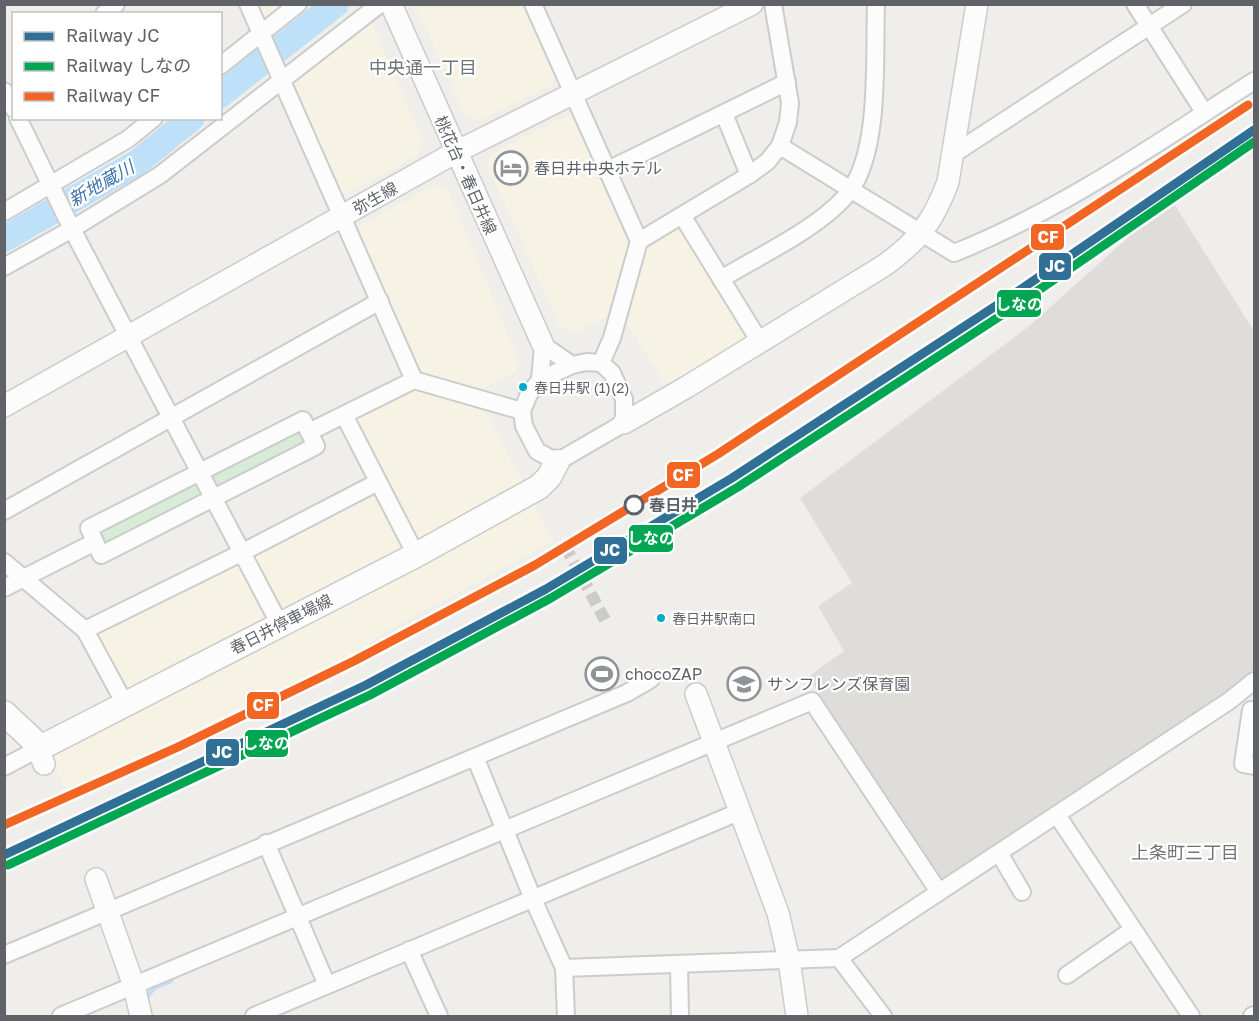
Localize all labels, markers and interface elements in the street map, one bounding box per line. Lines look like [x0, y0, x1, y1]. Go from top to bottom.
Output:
legend [12, 12, 222, 120]
text: Railway JC [66, 24, 159, 46]
text: Railway しなの [66, 54, 191, 76]
district label: 中央通一丁目 [369, 56, 477, 78]
text: Railway CF [66, 84, 160, 106]
street label: 桃花台・春日井線 [431, 112, 501, 238]
hotel icon: 春日井中央ホテル [493, 150, 529, 186]
water label: 新地蔵川 [64, 154, 139, 211]
place label: 春日井中央ホテル [534, 158, 662, 178]
street label: 弥生線 [349, 178, 401, 218]
line badge: CF [1030, 223, 1065, 251]
text: CF [1038, 227, 1059, 247]
line badge: JC [1038, 252, 1072, 281]
text: JC [1045, 256, 1065, 276]
line badge: しなの [996, 289, 1042, 318]
text: しなの [995, 294, 1043, 314]
place label: 春日井駅 (1)(2) [534, 379, 630, 396]
marker: 春日井駅 (1)(2) [517, 381, 529, 393]
line badge: CF [666, 461, 701, 489]
text: CF [673, 465, 694, 485]
marker: 春日井 [624, 495, 644, 515]
place label: 春日井 [649, 495, 697, 515]
line badge: しなの [628, 524, 674, 553]
text: しなの [627, 528, 675, 548]
line badge: JC [593, 536, 628, 565]
text: JC [600, 540, 620, 560]
street label: 春日井停車場線 [227, 590, 335, 658]
place label: 春日井駅南口 [672, 610, 756, 627]
marker: 春日井駅南口 [655, 612, 667, 624]
sports icon: chocoZAP [584, 656, 620, 692]
place label: chocoZAP [625, 664, 702, 684]
school or university icon: サンフレンズ保育園 [726, 666, 762, 702]
place label: サンフレンズ保育園 [767, 674, 910, 694]
line badge: CF [246, 691, 280, 720]
text: CF [253, 695, 274, 715]
line badge: しなの [244, 729, 289, 758]
text: しなの [242, 733, 290, 753]
line badge: JC [205, 738, 240, 767]
text: JC [212, 742, 232, 762]
district label: 上条町三丁目 [1131, 841, 1239, 863]

